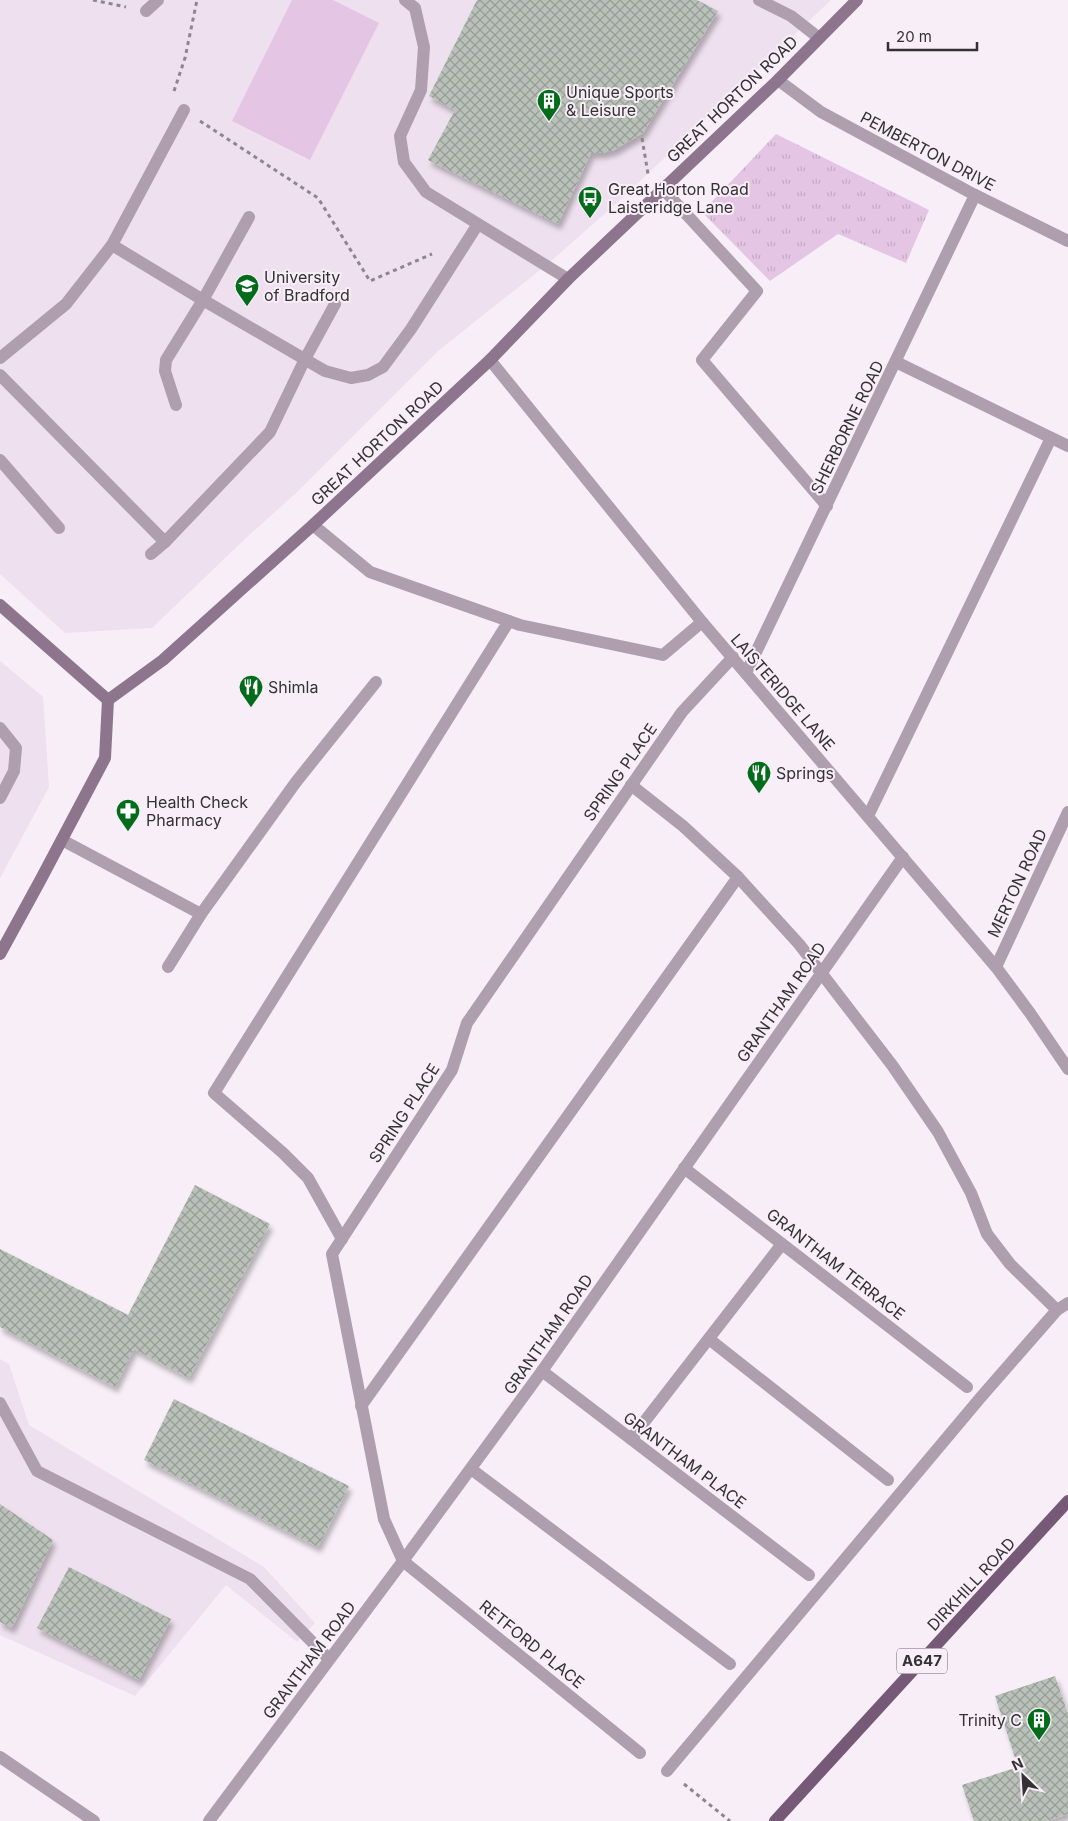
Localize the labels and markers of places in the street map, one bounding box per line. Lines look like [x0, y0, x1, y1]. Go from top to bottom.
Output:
place label: Unique Sports & Leisure [566, 82, 674, 120]
building icon: Unique Sports & Leisure [536, 88, 562, 122]
place label: Great Horton Road Laisteridge Lane [608, 179, 749, 217]
bus stop icon: Great Horton Road Laisteridge Lane [577, 185, 603, 219]
place label: University of Bradford [264, 267, 350, 305]
school or university icon: University of Bradford [234, 273, 260, 307]
restaurant icon: Shimla [238, 674, 264, 708]
place label: Shimla [268, 677, 318, 697]
restaurant icon: Springs [746, 760, 772, 794]
place label: Springs [776, 763, 834, 783]
place label: Health Check Pharmacy [146, 792, 248, 830]
pharmacy icon: Health Check Pharmacy [115, 798, 141, 832]
building icon: Trinity C [1026, 1707, 1052, 1741]
place label: Trinity C [958, 1710, 1022, 1730]

